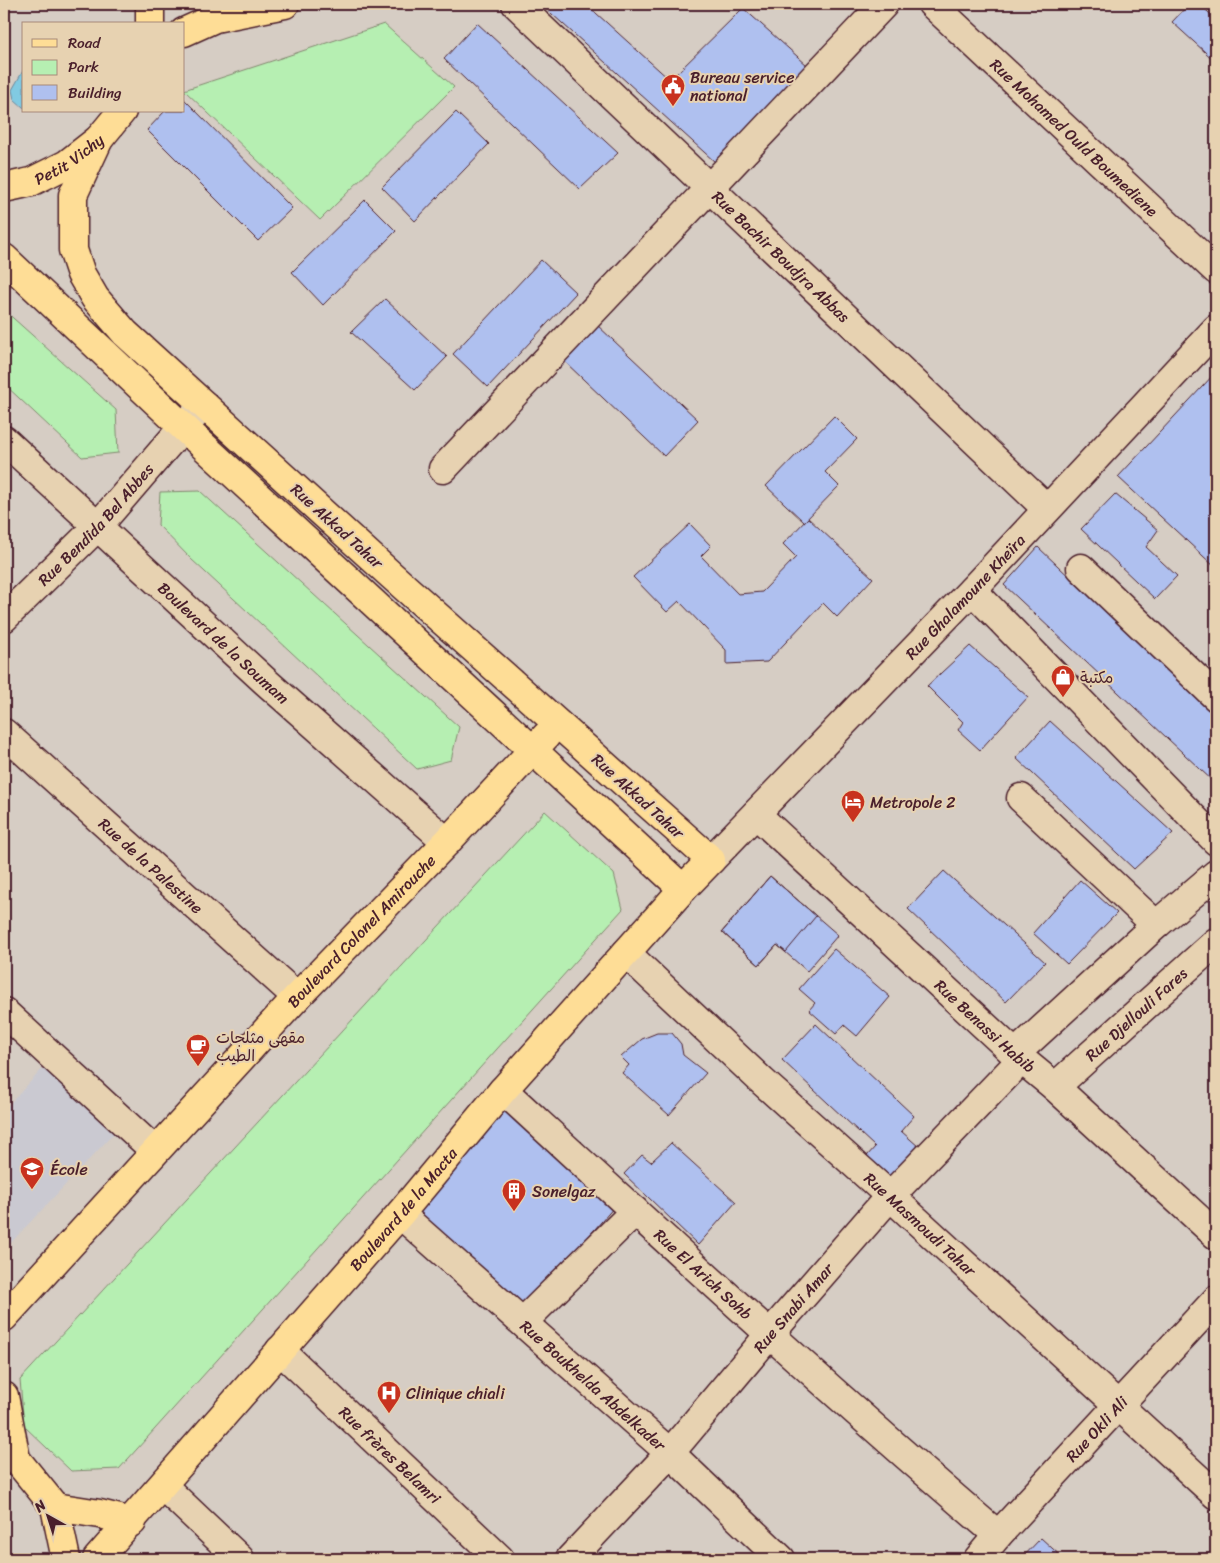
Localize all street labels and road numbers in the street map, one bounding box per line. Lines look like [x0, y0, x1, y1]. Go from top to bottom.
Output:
street label: Rue Mohamed Ould Boumediene [983, 51, 1166, 224]
street label: Petit Vichy [29, 125, 111, 193]
street label: Rue Bachir Boudjra Abbas [705, 183, 858, 330]
street label: Rue Bendida Bel Abbes [30, 456, 161, 593]
street label: Rue Akkad Tahar [284, 476, 391, 577]
street label: Rue Ghalamoune Kheïra [898, 527, 1033, 666]
street label: Boulevard de la Soumam [151, 574, 296, 711]
street label: Rue Akkad Tahar [585, 746, 692, 847]
street label: Rue de la Palestine [92, 810, 210, 921]
street label: Boulevard Colonel Amirouche [279, 847, 443, 1014]
street label: Rue Djellouli Fares [1078, 959, 1194, 1068]
street label: Rue Benassi Habib [928, 972, 1043, 1080]
street label: Boulevard de la Macta [342, 1140, 465, 1278]
street label: Rue Masmoudi Tahar [857, 1164, 984, 1284]
street label: Rue El Arich Sohb [647, 1221, 760, 1327]
street label: Rue Snabi Amar [745, 1255, 841, 1359]
street label: Rue Boukhelda Abdelkader [513, 1312, 674, 1459]
street label: Rue Okli Ali [1058, 1388, 1135, 1469]
street label: Rue frères Belamri [332, 1398, 449, 1511]

